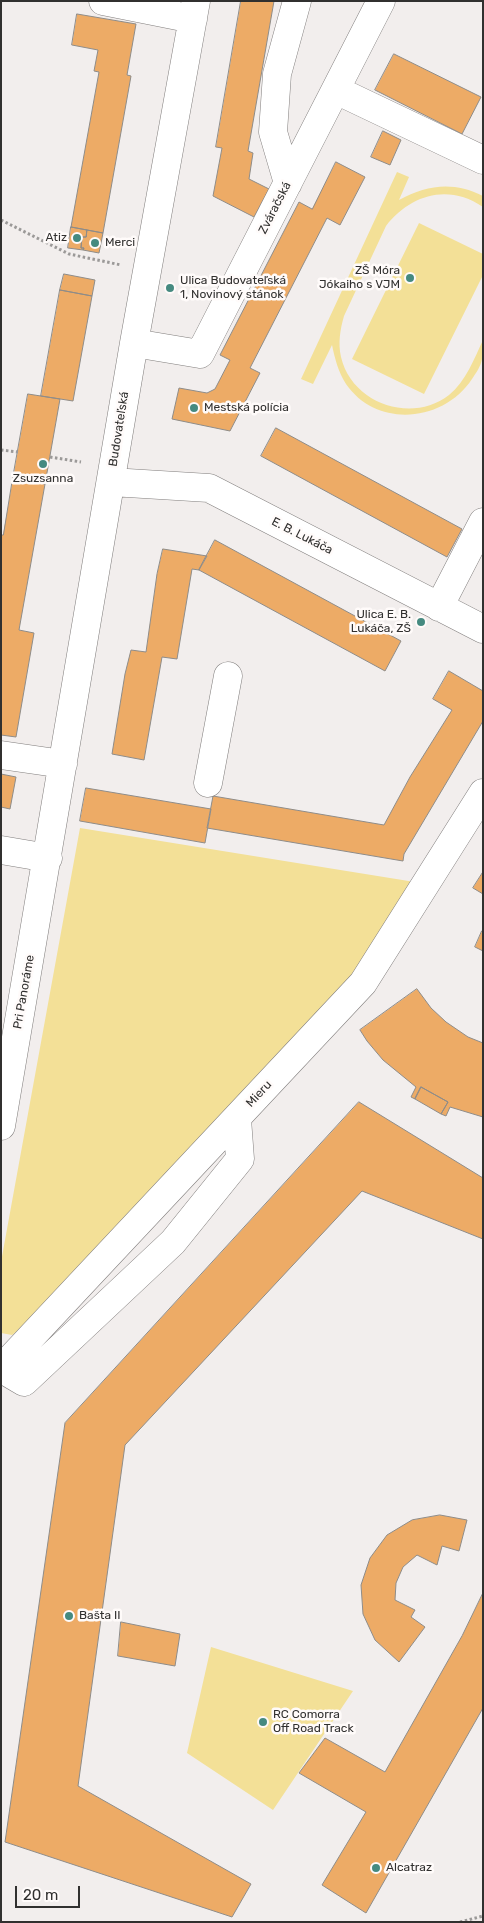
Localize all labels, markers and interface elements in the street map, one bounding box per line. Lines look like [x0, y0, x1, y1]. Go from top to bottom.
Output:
street label: Zváračská [256, 180, 294, 236]
place label: Atiz [46, 231, 67, 245]
marker: Atiz [71, 232, 83, 244]
place label: Merci [105, 236, 135, 250]
marker: Merci [89, 237, 101, 249]
place label: ZŠ Móra Jókaiho s VJM [319, 264, 400, 292]
marker: ZŠ Móra Jókaiho s VJM [404, 272, 416, 284]
place label: Ulica Budovateľská 1, Novinový stánok [180, 274, 286, 302]
marker: Ulica Budovateľská 1, Novinový stánok [164, 282, 176, 294]
street label: Budovateľská [106, 391, 132, 467]
place label: Mestská polícia [204, 401, 289, 415]
marker: Mestská polícia [188, 402, 200, 414]
marker: Zsuzsanna [37, 458, 49, 470]
place label: Zsuzsanna [13, 472, 73, 486]
street label: E. B. Lukáča [269, 514, 335, 558]
place label: Ulica E. B. Lukáča, ZŠ [351, 608, 411, 636]
marker: Ulica E. B. Lukáča, ZŠ [415, 616, 427, 628]
street label: Pri Panoráme [10, 954, 38, 1030]
street label: Mieru [243, 1078, 275, 1110]
place label: Bašta II [79, 1609, 121, 1623]
marker: Bašta II [63, 1610, 75, 1622]
place label: RC Comorra Off Road Track [273, 1708, 354, 1736]
marker: RC Comorra Off Road Track [257, 1716, 269, 1728]
place label: Alcatraz [386, 1861, 432, 1875]
marker: Alcatraz [370, 1862, 382, 1874]
scale bar [18, 1876, 82, 1908]
text: 20 m [23, 1886, 58, 1904]

